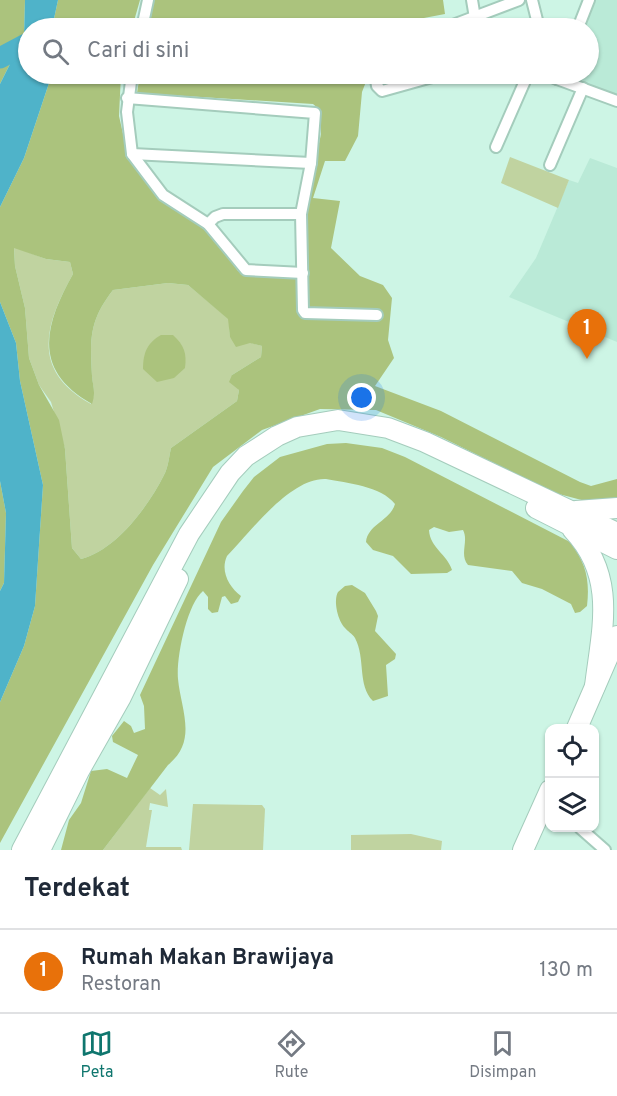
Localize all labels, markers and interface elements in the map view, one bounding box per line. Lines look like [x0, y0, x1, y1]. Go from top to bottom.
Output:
search box [18, 18, 599, 84]
icon: search [39, 35, 72, 68]
text: Cari di sini [87, 38, 189, 65]
pin: 1 [568, 310, 606, 359]
your location [347, 383, 376, 412]
map controls [545, 724, 599, 832]
button: locate [545, 724, 599, 778]
button: layers [545, 778, 599, 832]
text: Terdekat [24, 873, 130, 906]
text: Rumah Makan Brawijaya [81, 945, 334, 972]
text: 1 [40, 958, 48, 984]
text: 130 m [539, 958, 593, 984]
text: Restoran [81, 972, 161, 998]
tab: Peta [80, 1027, 113, 1083]
tab: Rute [274, 1027, 308, 1083]
tab: Disimpan [469, 1027, 536, 1083]

